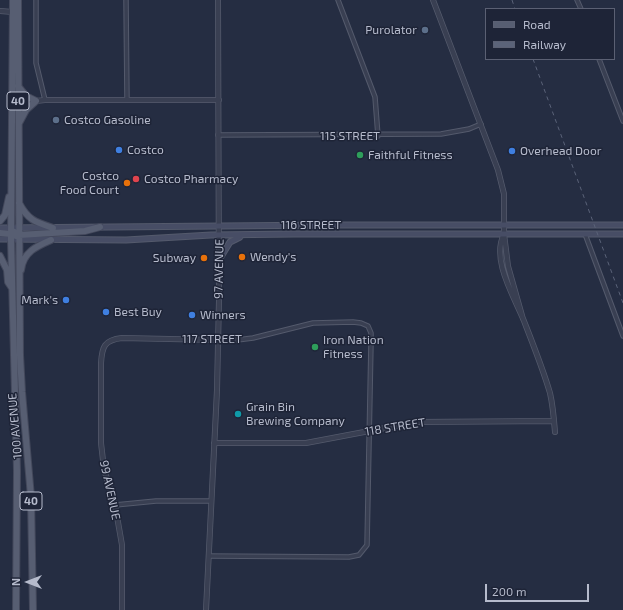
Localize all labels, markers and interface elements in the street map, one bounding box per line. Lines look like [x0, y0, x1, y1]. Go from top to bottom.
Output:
legend [485, 8, 615, 60]
text: Road [523, 17, 551, 31]
place label: Purolator [365, 23, 417, 37]
marker: Purolator [420, 25, 430, 35]
text: Railway [523, 37, 566, 51]
road number: 40 [7, 92, 29, 110]
place label: Costco Gasoline [64, 113, 151, 127]
marker: Costco Gasoline [51, 115, 61, 125]
street label: 115 STREET [320, 129, 380, 143]
place label: Costco [127, 143, 164, 157]
place label: Overhead Door [520, 144, 602, 158]
marker: Costco [114, 145, 124, 155]
marker: Overhead Door [507, 146, 517, 156]
place label: Faithful Fitness [368, 148, 453, 162]
marker: Faithful Fitness [355, 150, 365, 160]
place label: Costco Food Court [60, 169, 119, 197]
place label: Costco Pharmacy [144, 172, 238, 186]
marker: Costco Pharmacy [131, 174, 141, 184]
marker: Costco Food Court [122, 178, 132, 188]
street label: 116 STREET [281, 218, 341, 232]
street label: 97 AVENUE [211, 239, 227, 299]
place label: Wendy's [250, 250, 296, 264]
place label: Subway [153, 251, 196, 265]
marker: Wendy's [237, 252, 247, 262]
marker: Subway [199, 253, 209, 263]
place label: Mark's [21, 293, 58, 307]
marker: Mark's [61, 295, 71, 305]
place label: Best Buy [114, 305, 162, 319]
marker: Best Buy [101, 307, 111, 317]
place label: Winners [200, 308, 246, 322]
marker: Winners [187, 310, 197, 320]
street label: 117 STREET [182, 332, 242, 346]
place label: Iron Nation Fitness [323, 333, 384, 361]
marker: Iron Nation Fitness [310, 342, 320, 352]
street label: 100 AVENUE [5, 392, 25, 460]
place label: Grain Bin Brewing Company [246, 400, 345, 428]
marker: Grain Bin Brewing Company [233, 409, 243, 419]
street label: 118 STREET [364, 415, 426, 439]
street label: 99 AVENUE [97, 459, 123, 521]
road number: 40 [20, 492, 42, 510]
north arrow [8, 562, 48, 602]
scale bar [487, 576, 591, 602]
text: N [9, 578, 22, 586]
text: 200 m [492, 584, 526, 598]

